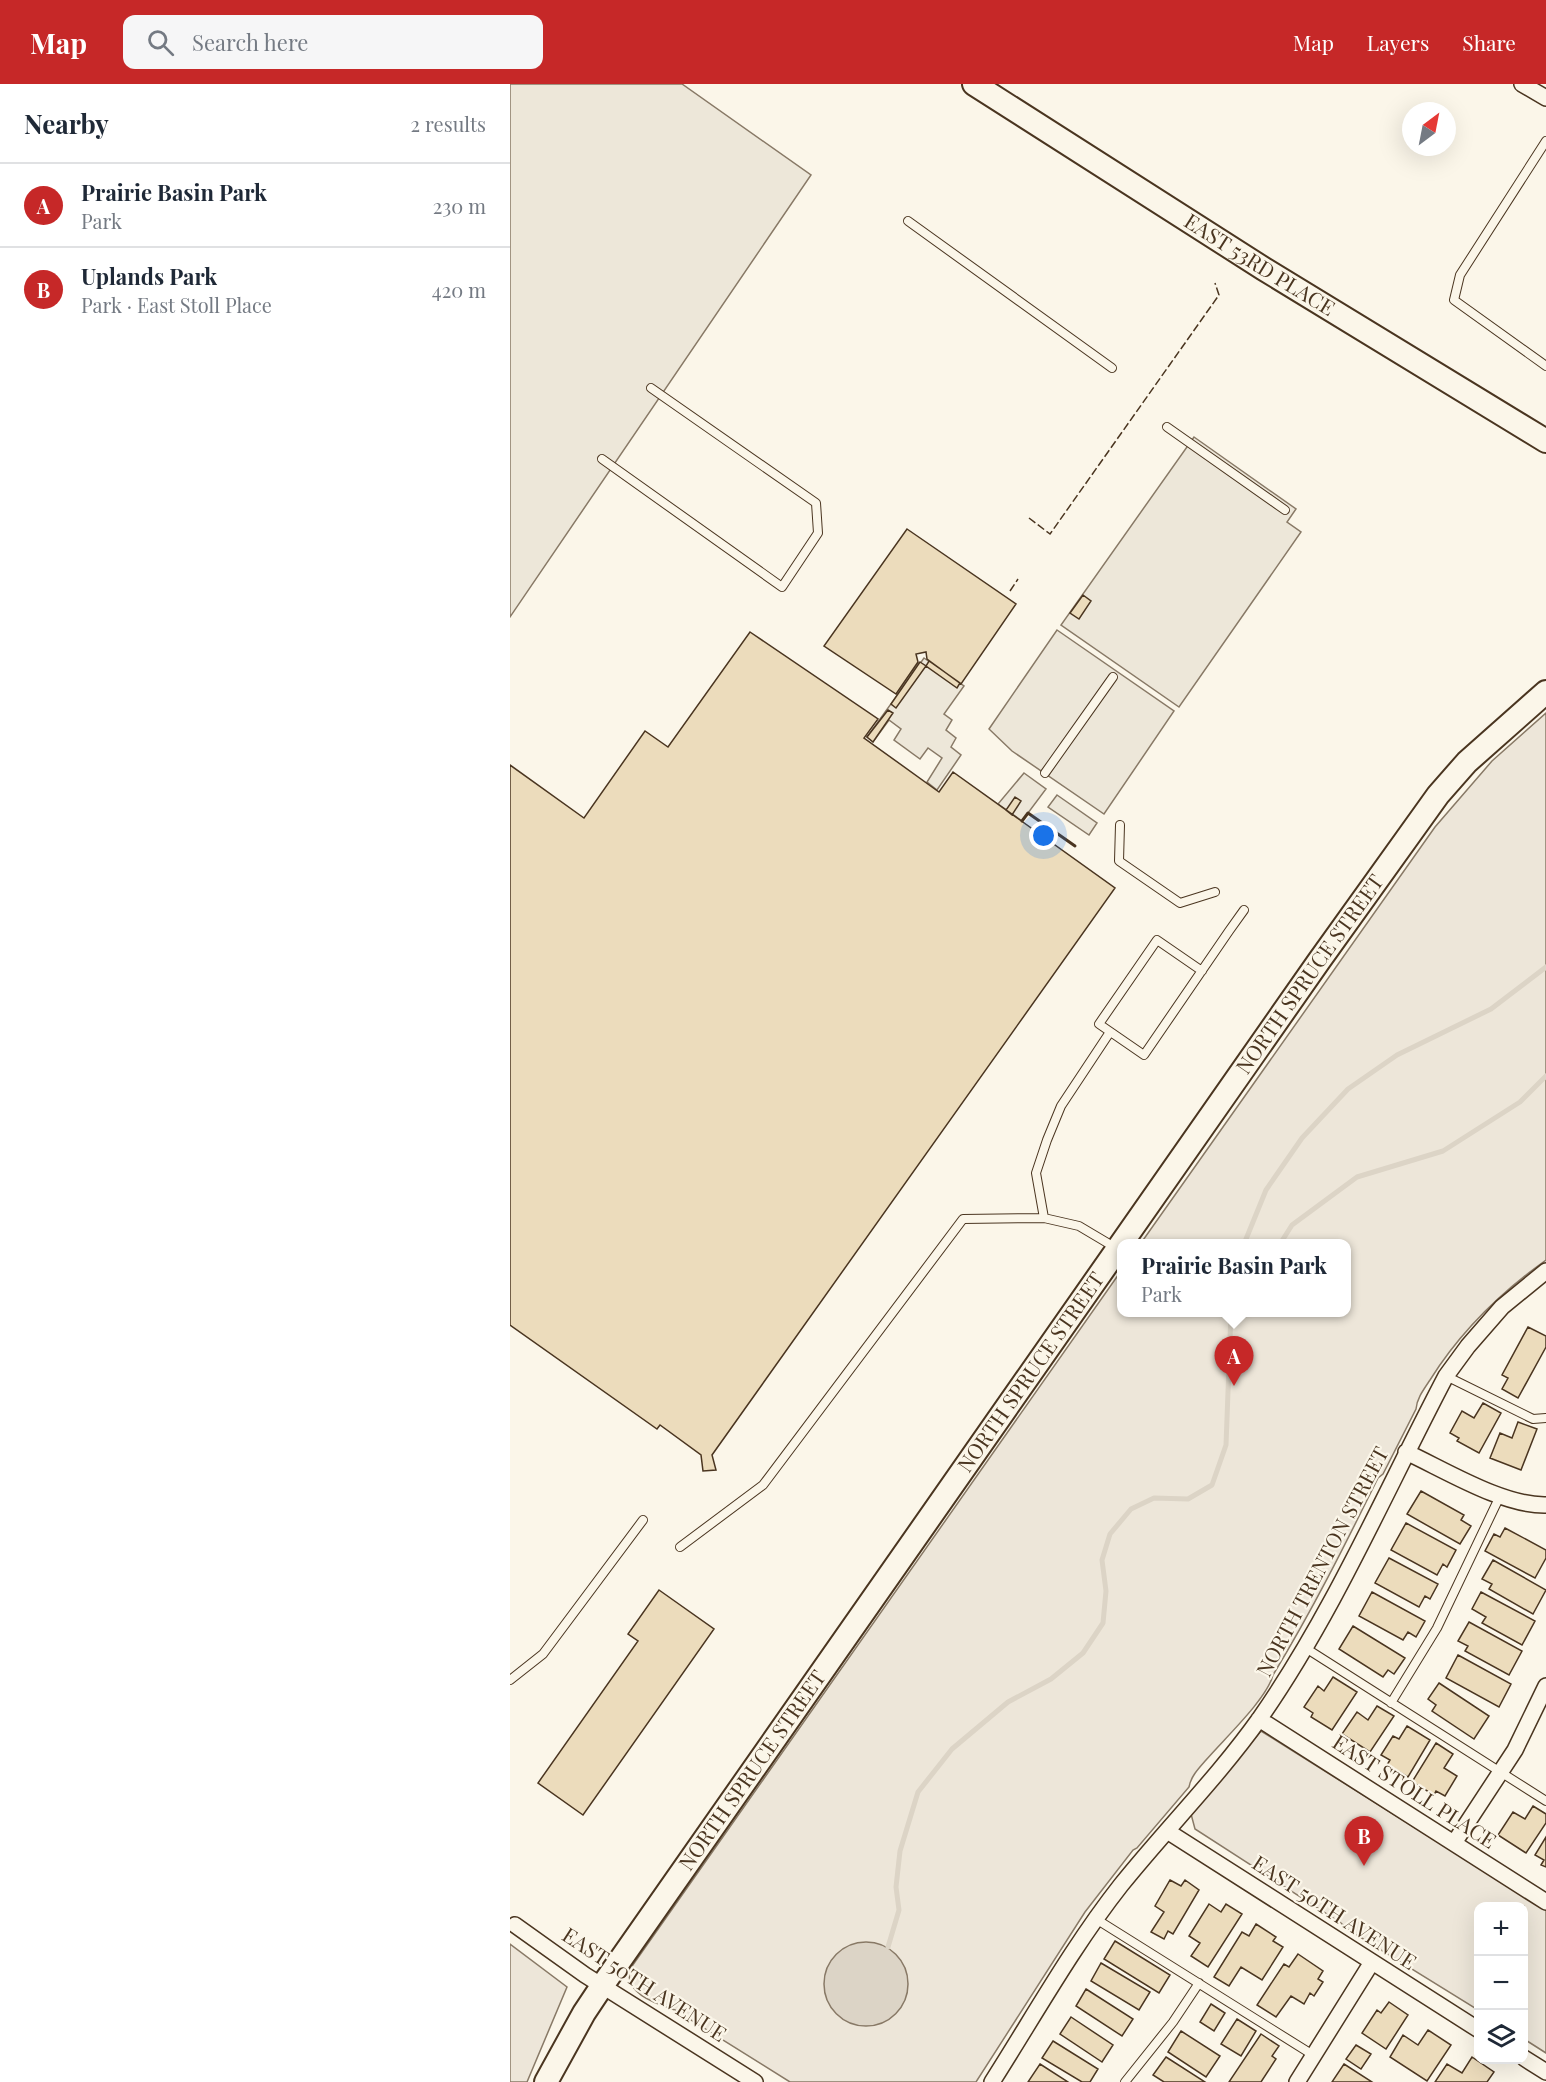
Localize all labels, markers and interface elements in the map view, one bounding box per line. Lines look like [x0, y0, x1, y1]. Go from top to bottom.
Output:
search box [123, 15, 543, 69]
text: Map [30, 24, 87, 61]
icon: search [144, 26, 177, 59]
text: Search here [192, 27, 308, 57]
text: Map [1293, 28, 1334, 56]
text: Layers [1367, 28, 1429, 56]
text: Share [1462, 28, 1516, 56]
north arrow [1402, 102, 1456, 156]
text: Nearby [24, 106, 109, 141]
text: 2 results [411, 110, 486, 137]
text: Prairie Basin Park [81, 177, 267, 207]
text: A [37, 192, 50, 219]
text: 230 m [433, 192, 486, 219]
street label: EAST 53RD PLACE [1180, 206, 1341, 321]
text: Park [81, 207, 122, 234]
text: Uplands Park [81, 261, 217, 291]
text: B [37, 276, 50, 303]
text: 420 m [432, 276, 486, 303]
text: Park · East Stoll Place [81, 291, 272, 318]
your location [1029, 821, 1058, 850]
street label: NORTH SPRUCE STREET [1228, 868, 1389, 1079]
popup [1117, 1239, 1351, 1317]
text: Prairie Basin Park [1141, 1250, 1327, 1280]
street label: NORTH SPRUCE STREET [950, 1266, 1109, 1477]
text: Park [1141, 1280, 1182, 1307]
pin: A [1214, 1336, 1254, 1386]
street label: NORTH TRENTON STREET [1249, 1441, 1394, 1681]
street label: NORTH SPRUCE STREET [671, 1664, 831, 1875]
street label: EAST STOLL PLACE [1328, 1727, 1502, 1854]
pin: B [1344, 1816, 1384, 1866]
street label: EAST 50TH AVENUE [1248, 1848, 1422, 1975]
map controls [1474, 1902, 1528, 2064]
button: + [1474, 1902, 1528, 1956]
street label: EAST 50TH AVENUE [558, 1920, 732, 2047]
button: − [1474, 1956, 1528, 2010]
button: layers [1474, 2010, 1528, 2064]

